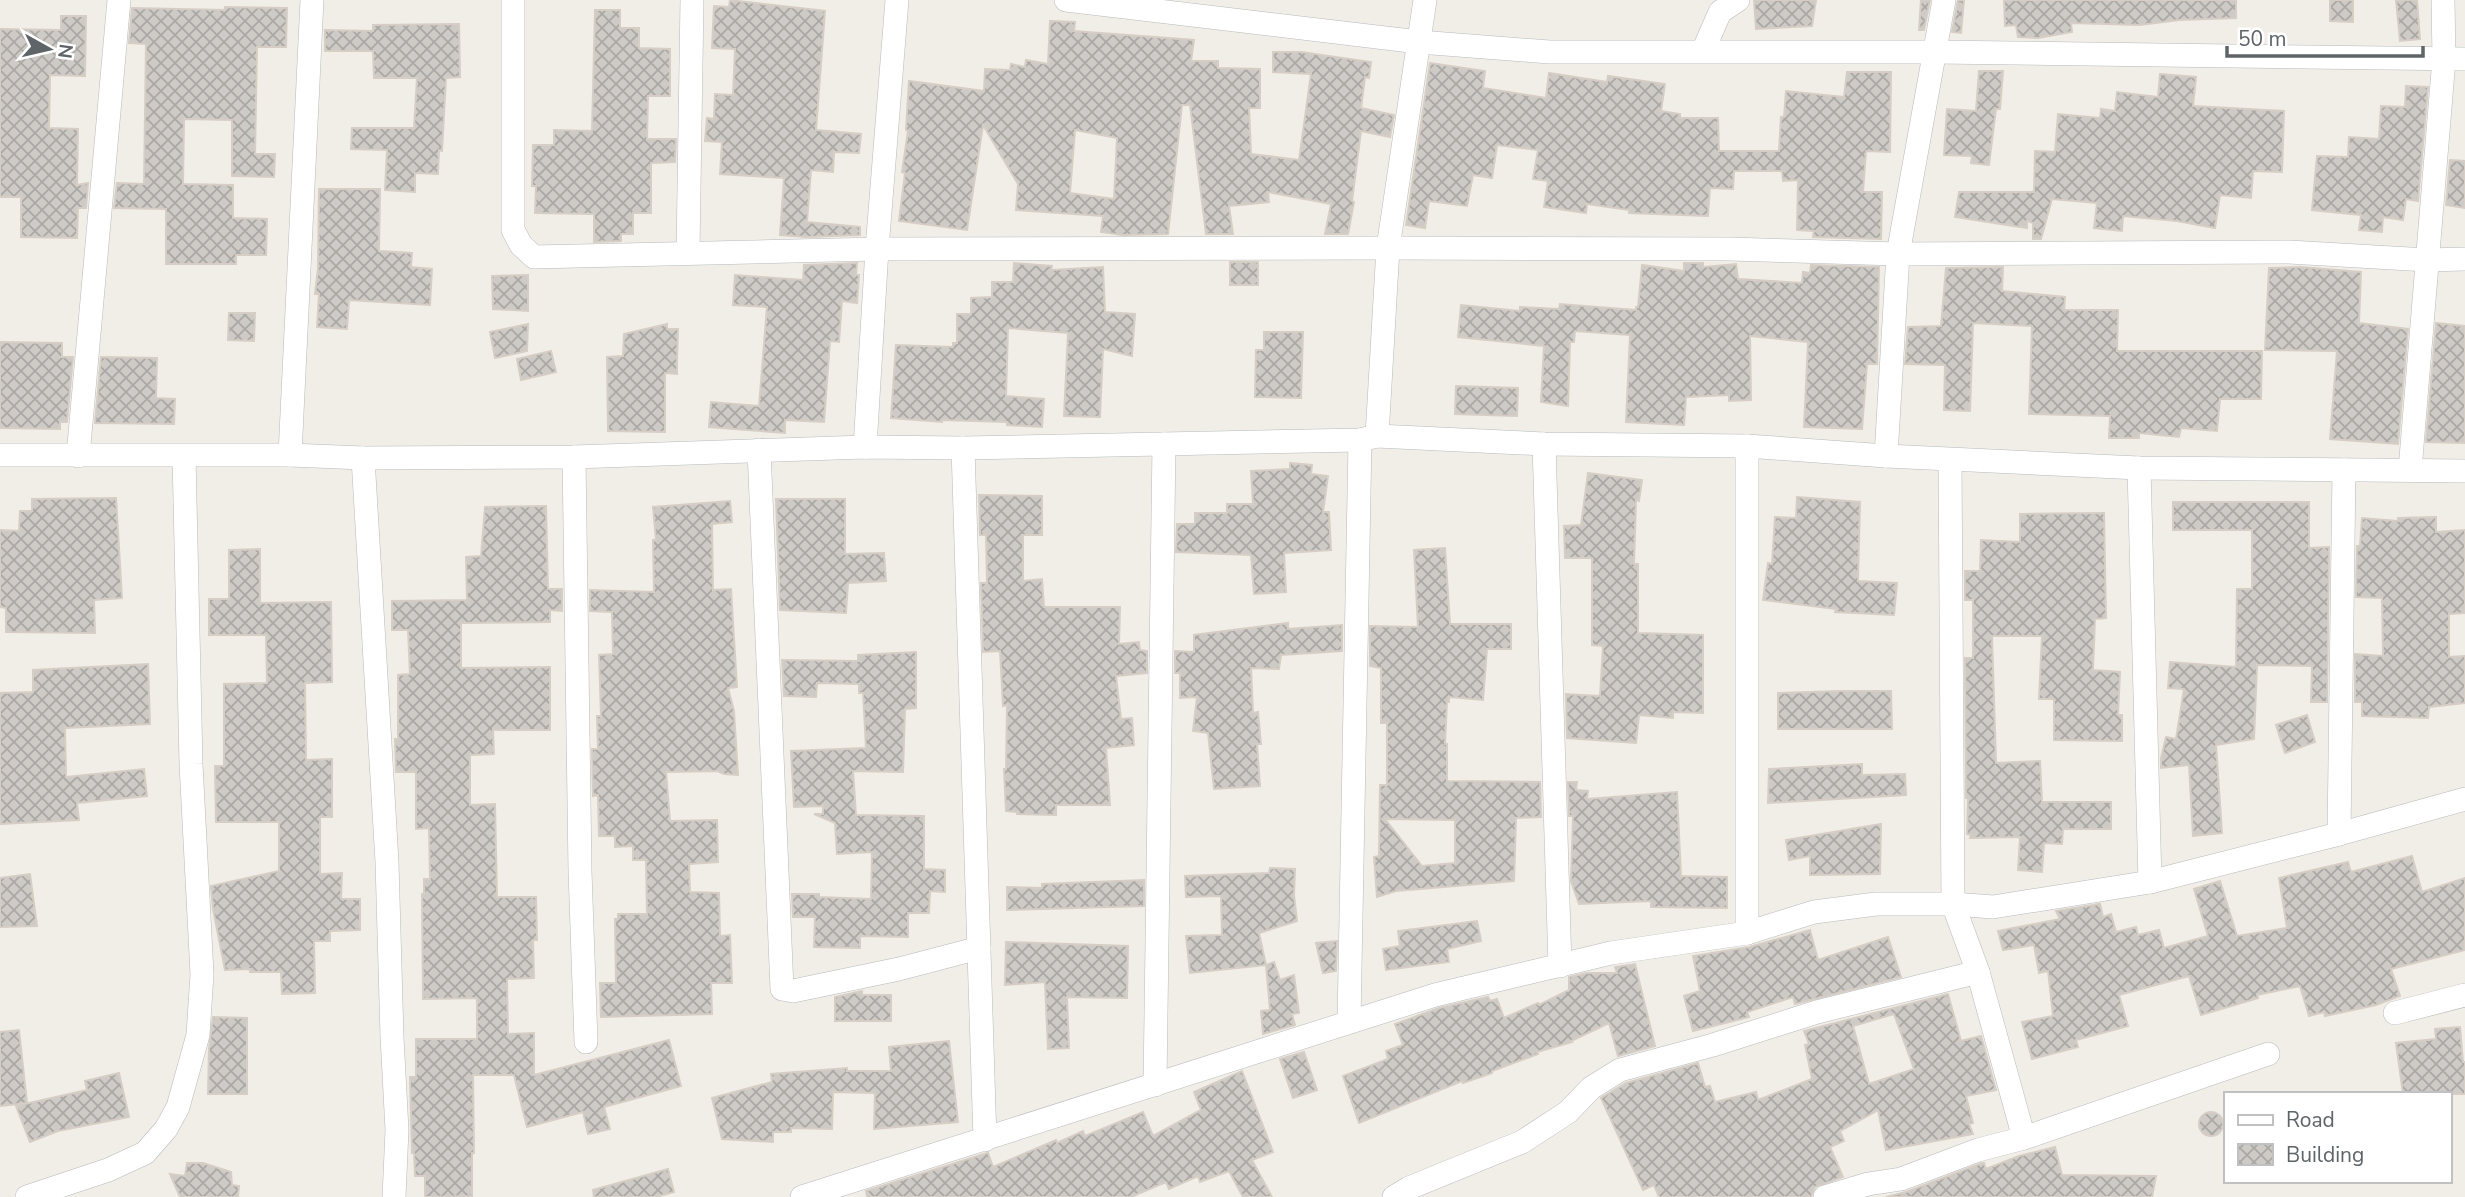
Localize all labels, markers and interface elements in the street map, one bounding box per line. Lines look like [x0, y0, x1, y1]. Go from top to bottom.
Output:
north arrow [14, 14, 84, 84]
scale bar [2227, 14, 2423, 58]
text: 50 m [2238, 25, 2287, 53]
text: N [51, 42, 79, 60]
legend [2224, 1092, 2451, 1183]
text: Road [2286, 1106, 2335, 1134]
text: Building [2286, 1141, 2364, 1169]

